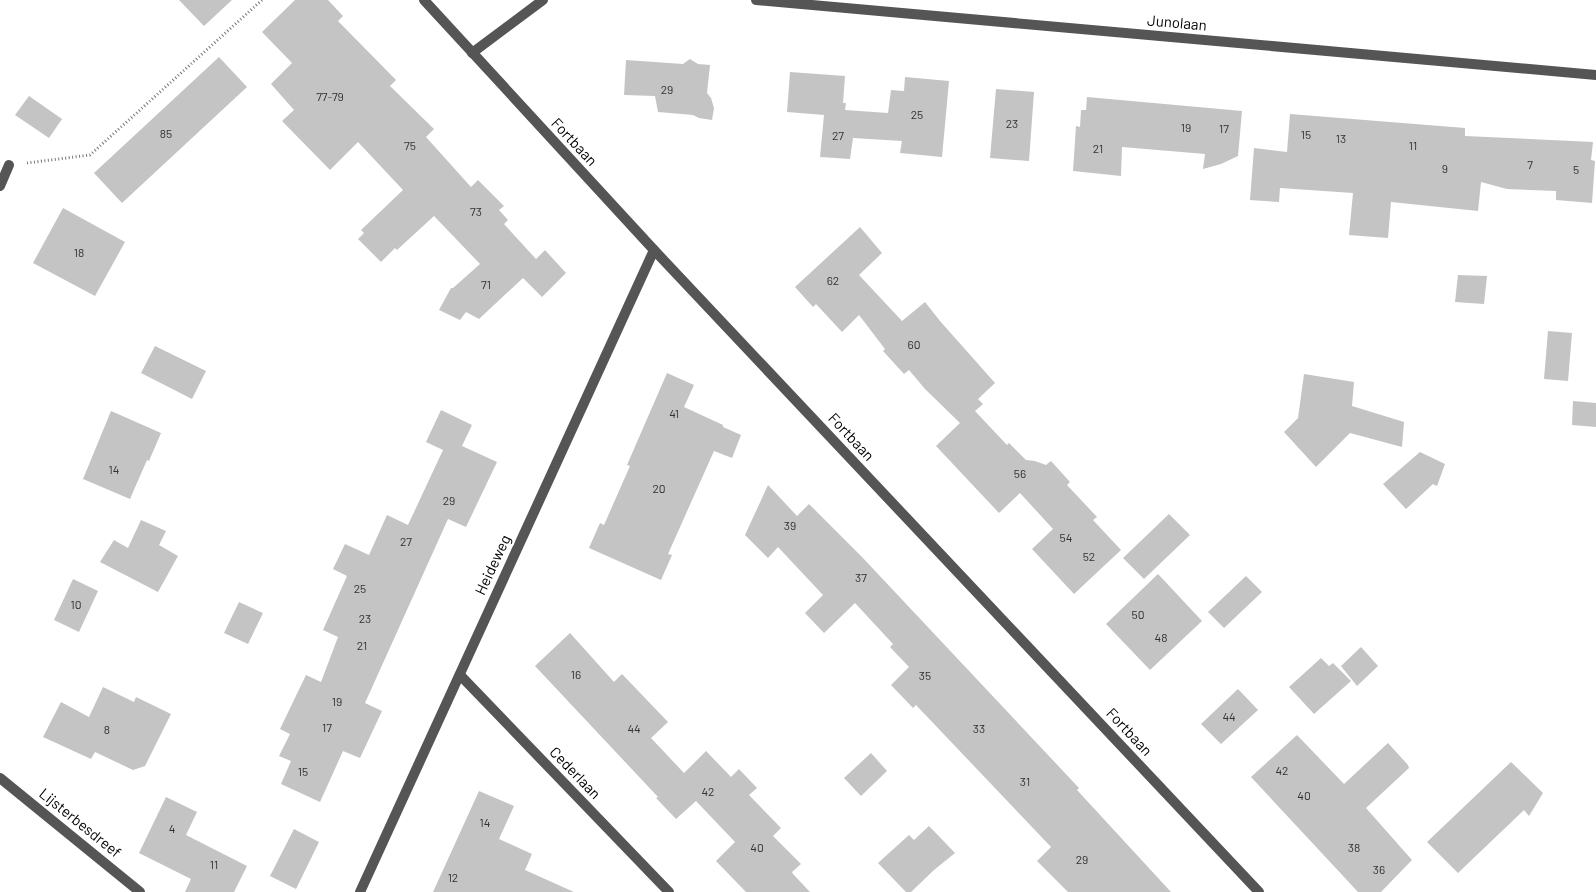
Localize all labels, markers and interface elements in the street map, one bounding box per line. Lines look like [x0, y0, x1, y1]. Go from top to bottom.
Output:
street label: Junolaan [1147, 10, 1208, 34]
house number: 29 [661, 82, 673, 96]
house number: 77-79 [316, 89, 344, 103]
house number: 25 [911, 107, 923, 121]
street label: Fortbaan [548, 114, 601, 169]
house number: 23 [1006, 116, 1018, 130]
house number: 19 [1181, 120, 1191, 134]
house number: 17 [1219, 121, 1229, 135]
house number: 85 [160, 126, 172, 140]
house number: 15 [1301, 127, 1311, 141]
house number: 27 [832, 128, 844, 142]
house number: 13 [1336, 131, 1346, 145]
house number: 75 [404, 138, 416, 152]
house number: 11 [1409, 138, 1417, 152]
house number: 21 [1093, 141, 1103, 155]
house number: 7 [1527, 157, 1533, 171]
house number: 9 [1442, 161, 1448, 175]
house number: 5 [1573, 162, 1579, 176]
house number: 73 [470, 204, 482, 218]
house number: 18 [74, 245, 84, 259]
house number: 62 [827, 273, 839, 287]
house number: 71 [481, 277, 491, 291]
house number: 60 [908, 337, 920, 351]
house number: 41 [669, 406, 679, 420]
street label: Fortbaan [825, 409, 878, 464]
house number: 14 [109, 462, 119, 476]
house number: 56 [1014, 466, 1026, 480]
house number: 20 [652, 481, 666, 495]
house number: 29 [443, 493, 455, 507]
house number: 39 [784, 518, 796, 532]
house number: 54 [1060, 530, 1072, 544]
street label: Heideweg [470, 532, 514, 597]
house number: 27 [400, 534, 412, 548]
house number: 52 [1083, 549, 1095, 563]
house number: 37 [855, 570, 867, 584]
house number: 25 [354, 581, 366, 595]
house number: 10 [71, 597, 81, 611]
house number: 50 [1132, 607, 1144, 621]
house number: 23 [359, 611, 371, 625]
house number: 48 [1155, 630, 1167, 644]
house number: 21 [357, 638, 367, 652]
house number: 16 [571, 667, 581, 681]
house number: 35 [919, 668, 931, 682]
house number: 19 [332, 694, 342, 708]
street label: Fortbaan [1103, 704, 1156, 759]
house number: 44 [1222, 709, 1236, 723]
house number: 17 [322, 720, 332, 734]
house number: 44 [627, 721, 641, 735]
house number: 33 [973, 721, 985, 735]
house number: 8 [104, 722, 110, 736]
street label: Cederlaan [546, 742, 605, 802]
house number: 42 [1275, 763, 1289, 777]
house number: 15 [298, 764, 308, 778]
house number: 31 [1020, 774, 1030, 788]
street label: Lijsterbesdreef [36, 784, 125, 861]
house number: 42 [701, 784, 715, 798]
house number: 40 [1297, 788, 1311, 802]
house number: 14 [480, 815, 490, 829]
house number: 4 [169, 821, 175, 835]
house number: 40 [750, 840, 764, 854]
house number: 38 [1348, 840, 1360, 854]
house number: 29 [1076, 852, 1088, 866]
house number: 11 [210, 857, 218, 871]
house number: 36 [1373, 862, 1385, 876]
house number: 12 [448, 870, 458, 884]

